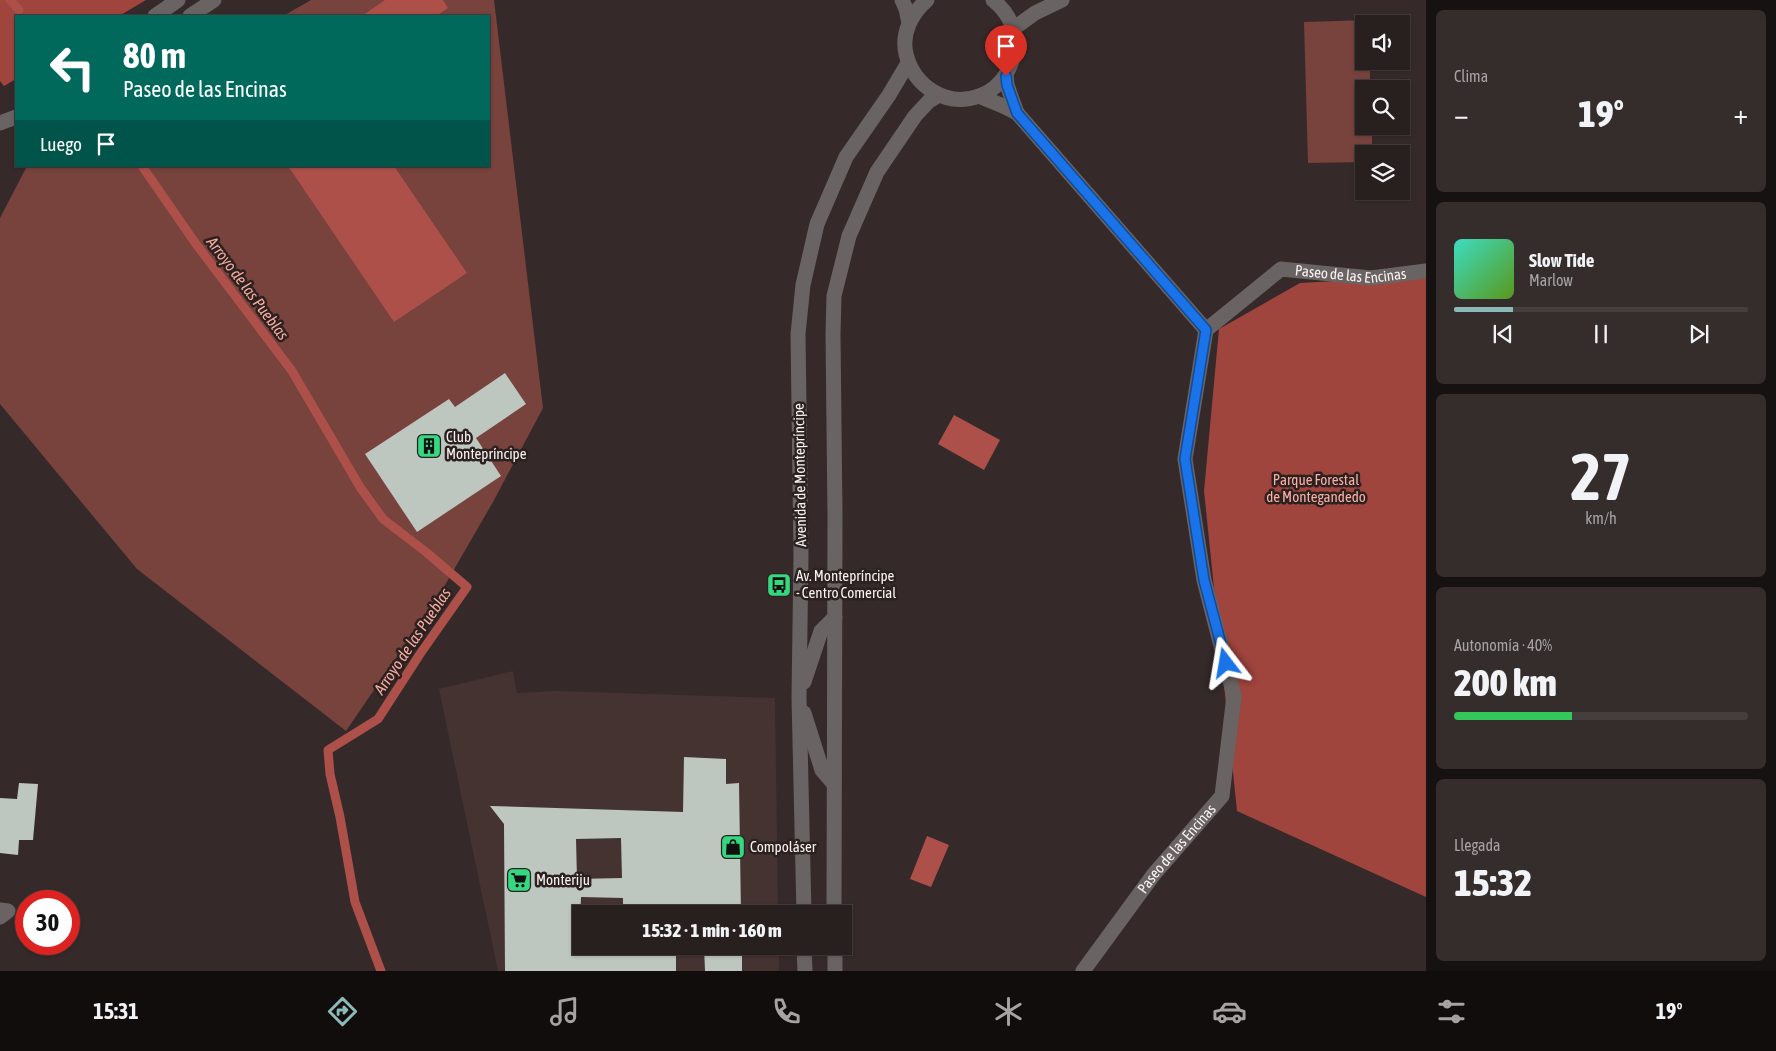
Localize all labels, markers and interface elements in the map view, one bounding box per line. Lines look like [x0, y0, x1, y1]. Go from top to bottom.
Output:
map controls [1355, 15, 1410, 200]
button: sound [1355, 15, 1410, 70]
pin [985, 25, 1027, 76]
icon: arrive [992, 32, 1020, 60]
icon: left [40, 35, 105, 100]
text: 80 m [123, 35, 186, 75]
text: Clima [1454, 67, 1488, 85]
text: Paseo de las Encinas [123, 76, 287, 102]
button: search [1355, 80, 1410, 135]
text: 19° [1578, 92, 1624, 135]
text: − [1454, 98, 1469, 130]
text: + [1733, 98, 1748, 130]
icon: arrive [92, 130, 120, 158]
text: Luego [40, 133, 82, 155]
button: layers [1355, 145, 1410, 200]
water label: Arroyo de las Pueblas [202, 232, 293, 344]
text: Slow Tide [1529, 249, 1594, 271]
street label: Paseo de las Encinas [1294, 261, 1407, 286]
text: Marlow [1529, 271, 1573, 289]
icon: previous [1489, 320, 1517, 348]
icon: pause [1587, 320, 1615, 348]
icon: next [1685, 320, 1713, 348]
street label: Avenida de Montepríncipe [790, 403, 809, 547]
place label: Club Montepríncipe [446, 428, 527, 462]
building icon: Club Montepríncipe [416, 433, 442, 459]
text: 27 [1570, 439, 1632, 514]
park label: Parque Forestal de Montegandedo [1266, 471, 1366, 505]
text: km/h [1585, 509, 1617, 527]
place label: Av. Montepríncipe - Centro Comercial [796, 567, 896, 601]
bus stop icon: Av. Montepríncipe - Centro Comercial [766, 572, 792, 598]
water label: Arroyo de las Pueblas [369, 584, 455, 699]
position arrow [1199, 636, 1251, 688]
text: Autonomía · 40% [1454, 636, 1552, 654]
text: 200 km [1454, 661, 1557, 704]
street label: Paseo de las Encinas [1134, 800, 1219, 897]
shop icon: Compoláser [720, 834, 746, 860]
text: Llegada [1454, 836, 1501, 854]
place label: Compoláser [750, 838, 817, 855]
text: 15:32 [1454, 861, 1532, 904]
supermarket icon: Monteriju [506, 867, 532, 893]
place label: Monteriju [536, 871, 590, 888]
speed limit sign: 30 [15, 890, 80, 955]
text: 15:32 · 1 min · 160 m [642, 919, 782, 941]
icon: directions [325, 994, 360, 1029]
icon: music [547, 994, 582, 1029]
icon: phone [769, 994, 804, 1029]
icon: climate [991, 994, 1026, 1029]
icon: car [1212, 994, 1247, 1029]
icon: filters [1434, 994, 1469, 1029]
text: 15:31 [93, 998, 139, 1024]
text: 19° [1656, 998, 1683, 1024]

